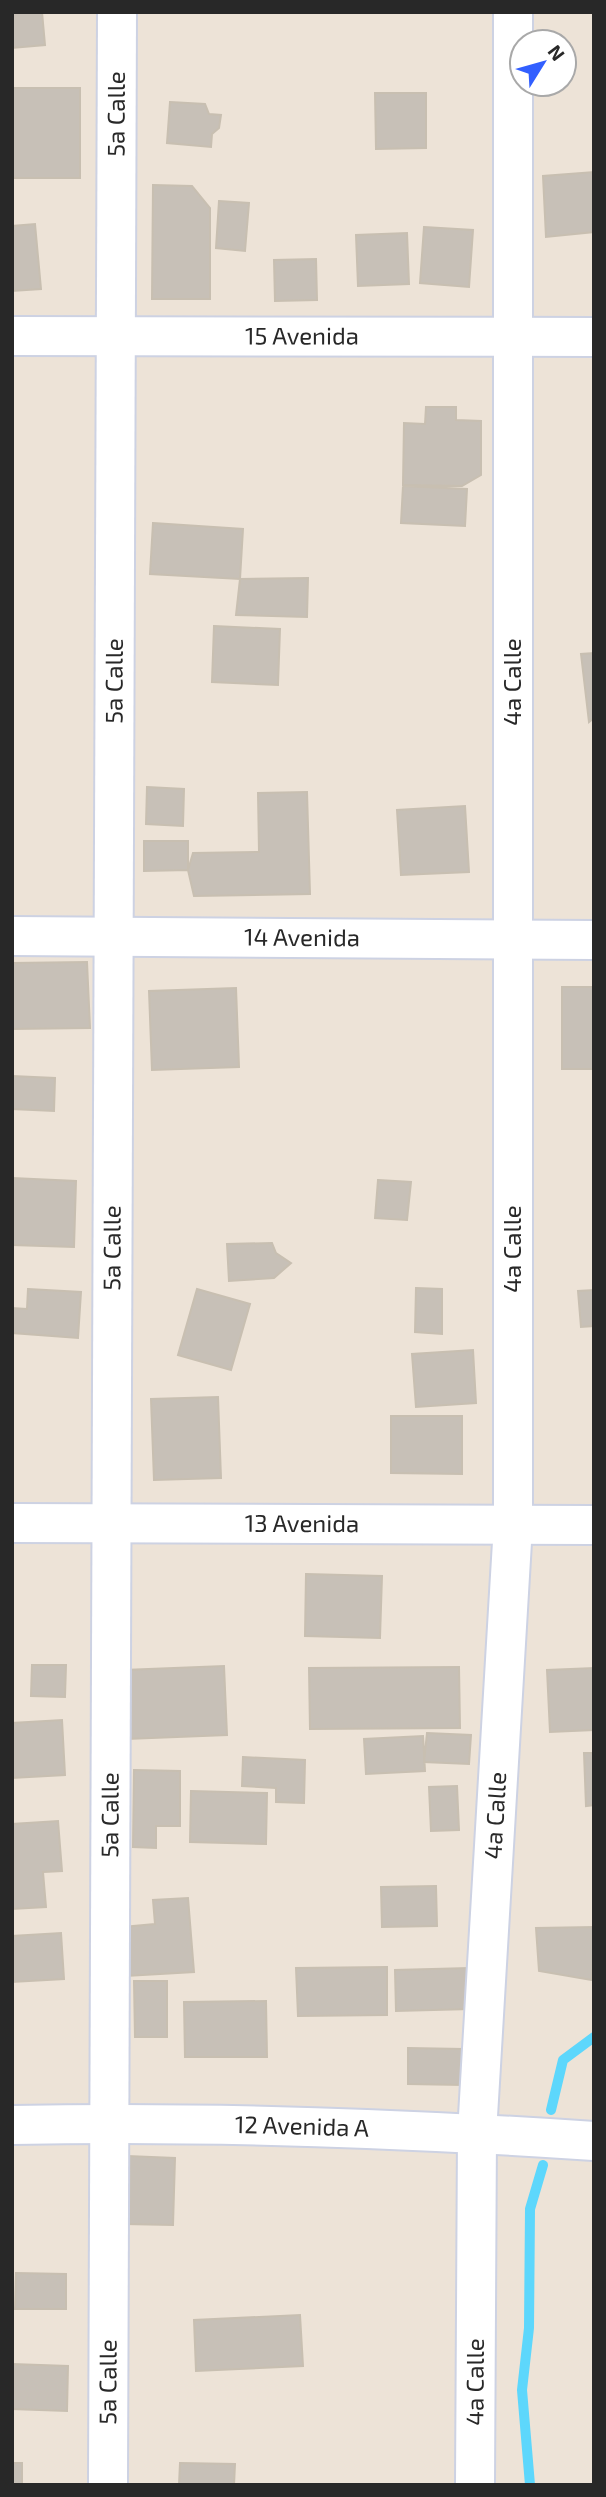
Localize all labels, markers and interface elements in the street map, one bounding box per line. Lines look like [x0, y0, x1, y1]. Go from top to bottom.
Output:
north arrow [508, 28, 578, 98]
text: N [544, 40, 570, 65]
street label: 5a Calle [100, 71, 130, 157]
street label: 15 Avenida [245, 320, 359, 350]
street label: 5a Calle [98, 638, 128, 724]
street label: 4a Calle [497, 638, 526, 726]
street label: 14 Avenida [244, 922, 360, 951]
street label: 5a Calle [96, 1205, 126, 1291]
street label: 4a Calle [497, 1205, 526, 1293]
street label: 13 Avenida [245, 1508, 359, 1537]
street label: 4a Calle [477, 1771, 511, 1860]
street label: 5a Calle [94, 1772, 124, 1858]
street label: 12 Avenida A [235, 2109, 370, 2142]
street label: 4a Calle [459, 2338, 489, 2426]
street label: 5a Calle [92, 2339, 122, 2425]

